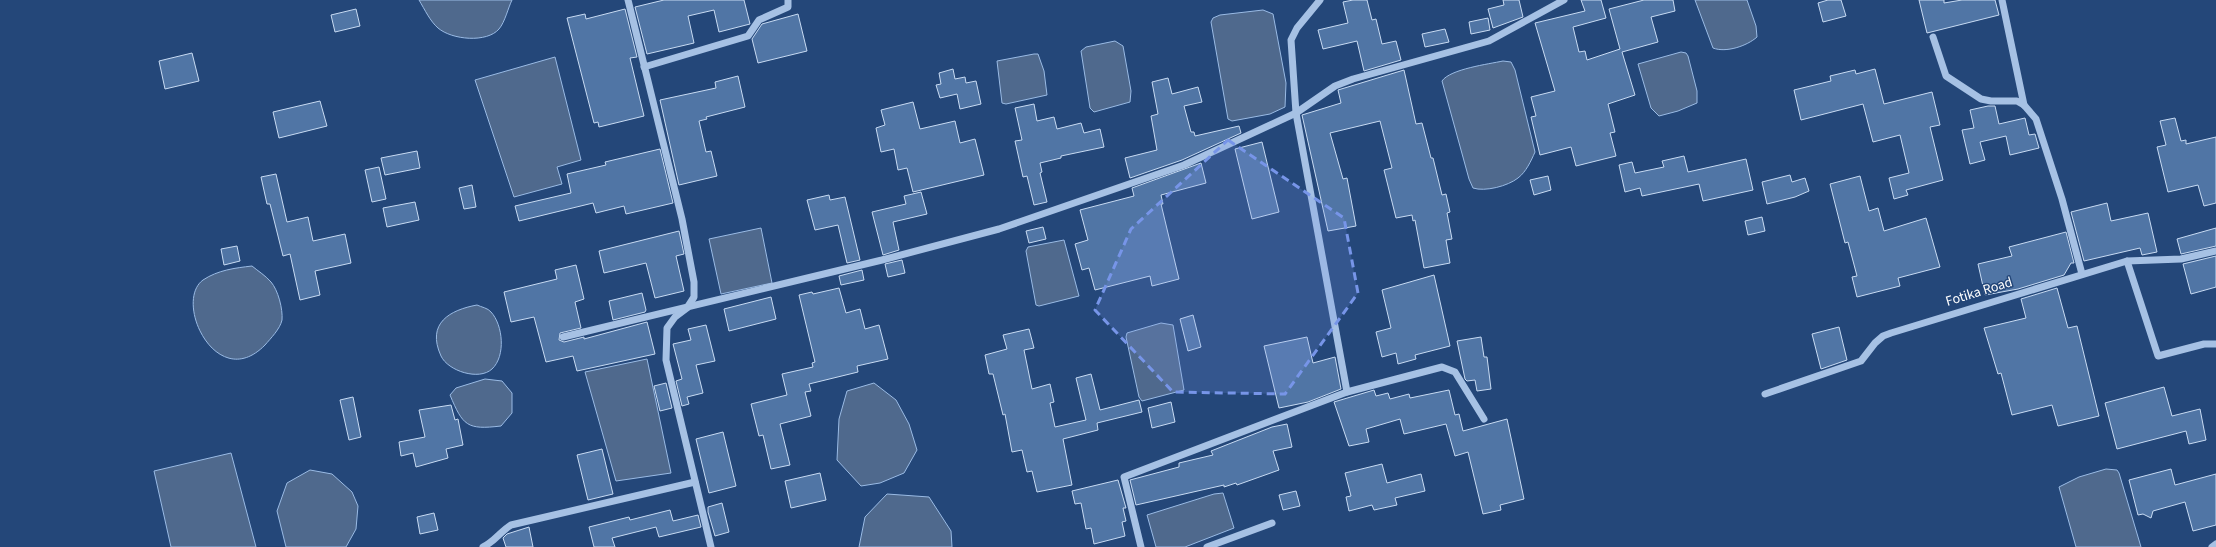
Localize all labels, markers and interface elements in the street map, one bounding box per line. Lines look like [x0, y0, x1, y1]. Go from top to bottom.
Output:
street label: Fotika Road [1943, 272, 2015, 312]

